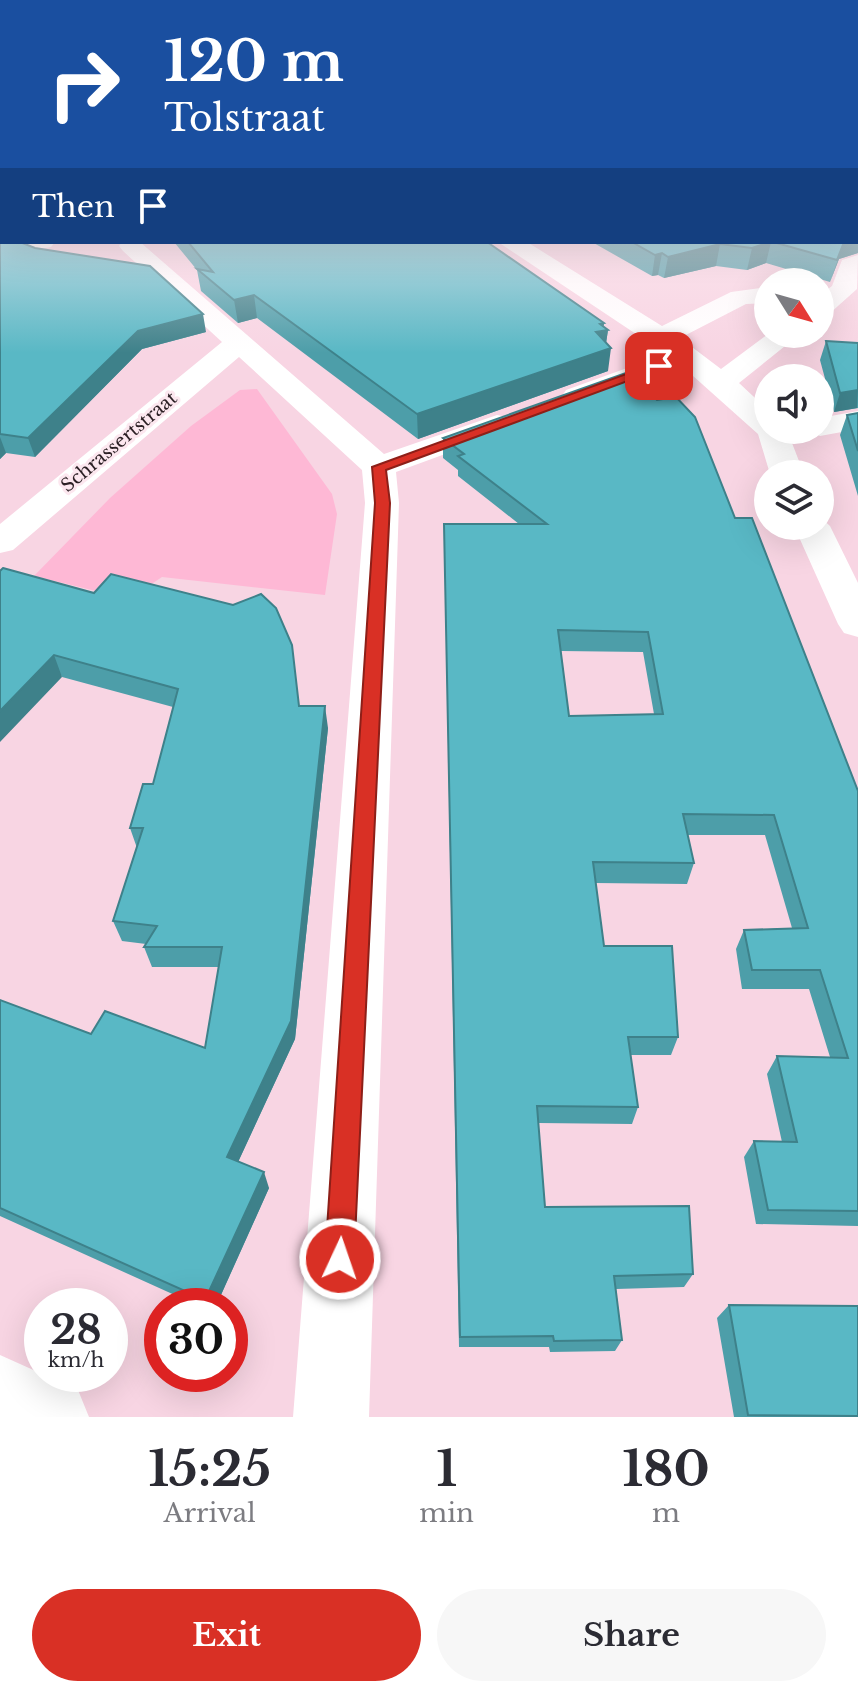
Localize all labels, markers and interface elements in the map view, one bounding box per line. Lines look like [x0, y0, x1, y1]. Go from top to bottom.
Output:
text: 120 m [164, 27, 344, 96]
icon: right [32, 32, 136, 136]
text: Tolstraat [164, 96, 325, 141]
icon: arrive [131, 184, 175, 228]
text: Then [32, 188, 115, 225]
north arrow [754, 268, 834, 348]
map controls [754, 268, 834, 540]
pin [625, 332, 693, 400]
icon: arrive [637, 344, 681, 388]
button: sound [754, 364, 834, 444]
street label: Schrassertstraat [57, 387, 182, 497]
button: layers [754, 460, 834, 540]
position arrow [298, 1217, 382, 1301]
speed limit sign: 30 [144, 1288, 248, 1392]
text: 28 [50, 1305, 102, 1355]
text: km/h [48, 1348, 104, 1372]
text: 15:25 [148, 1439, 271, 1499]
text: 1 [436, 1439, 457, 1499]
text: 180 [622, 1439, 710, 1499]
text: Arrival [164, 1497, 256, 1529]
text: min [419, 1497, 474, 1529]
text: m [652, 1497, 680, 1529]
button: Exit [32, 1589, 421, 1681]
button: Share [437, 1589, 826, 1681]

